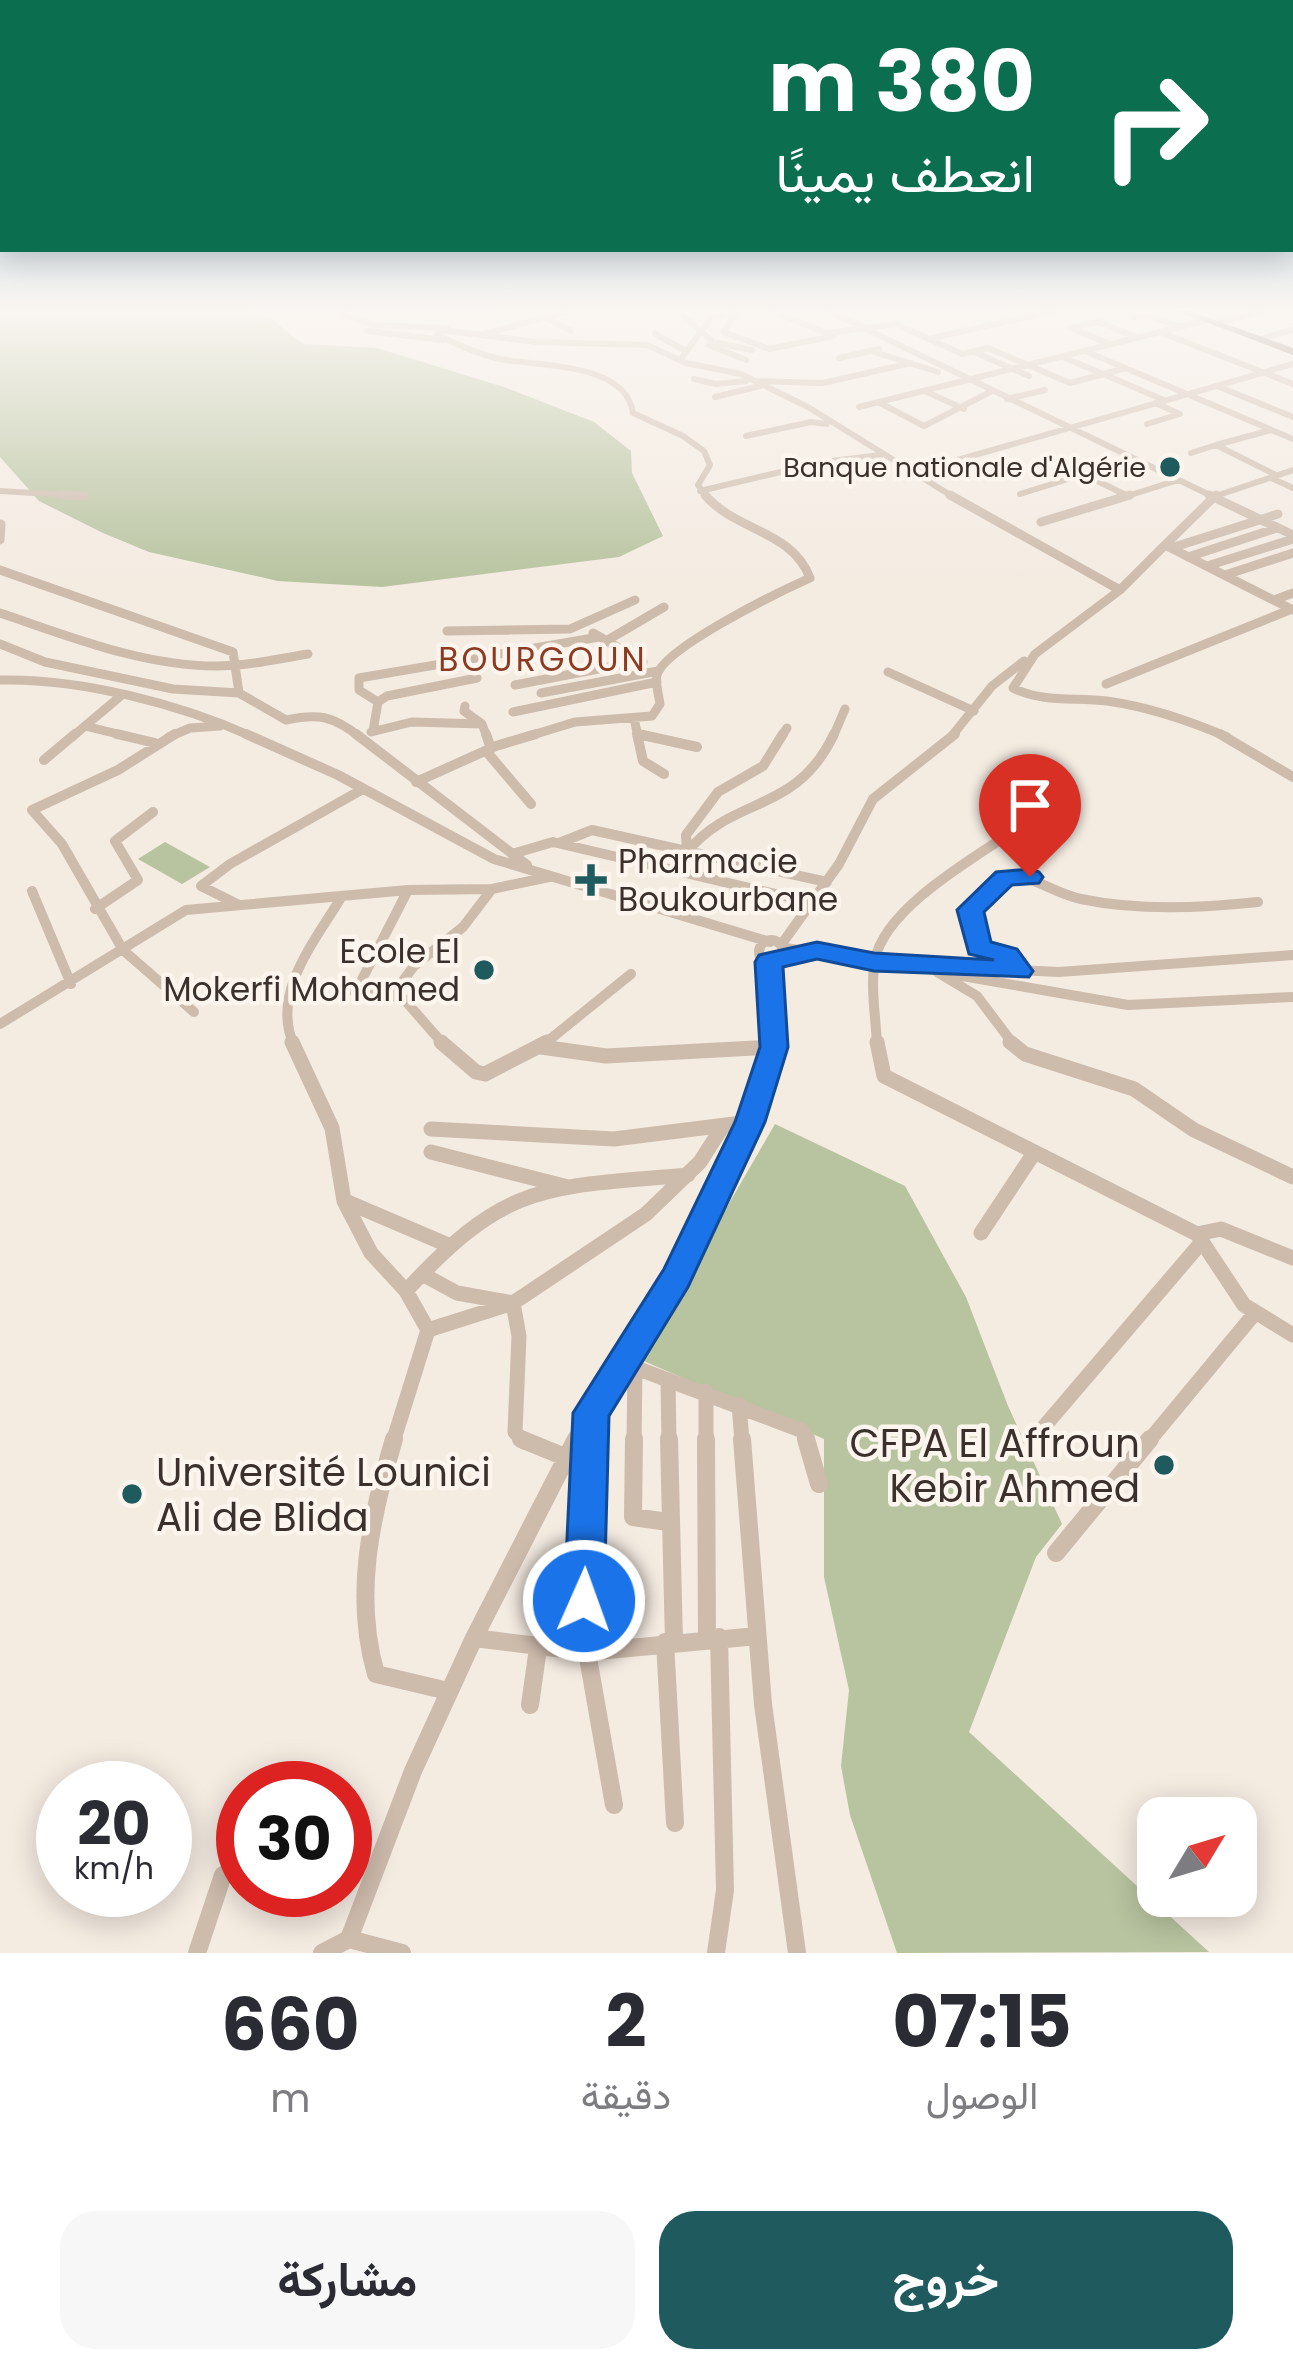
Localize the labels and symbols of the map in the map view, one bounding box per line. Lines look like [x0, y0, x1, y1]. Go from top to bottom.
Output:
place label: Banque nationale d'Algérie [783, 449, 1146, 486]
marker: Banque nationale d'Algérie [1157, 454, 1183, 480]
district label: BOURGOUN [438, 636, 648, 683]
pin [979, 754, 1081, 877]
place label: Pharmacie Boukourbane [618, 838, 838, 923]
marker: Pharmacie Boukourbane [575, 864, 607, 896]
place label: Ecole El Mokerfi Mohamed [163, 928, 460, 1013]
marker: Ecole El Mokerfi Mohamed [471, 957, 497, 983]
place label: CFPA El Affroun Kebir Ahmed [850, 1416, 1140, 1516]
place label: Université Lounici Ali de Blida [156, 1445, 491, 1545]
marker: CFPA El Affroun Kebir Ahmed [1151, 1452, 1177, 1478]
marker: Université Lounici Ali de Blida [119, 1481, 145, 1507]
position arrow [521, 1538, 647, 1664]
speed limit sign: 30 [216, 1761, 372, 1917]
north arrow [1137, 1797, 1257, 1917]

